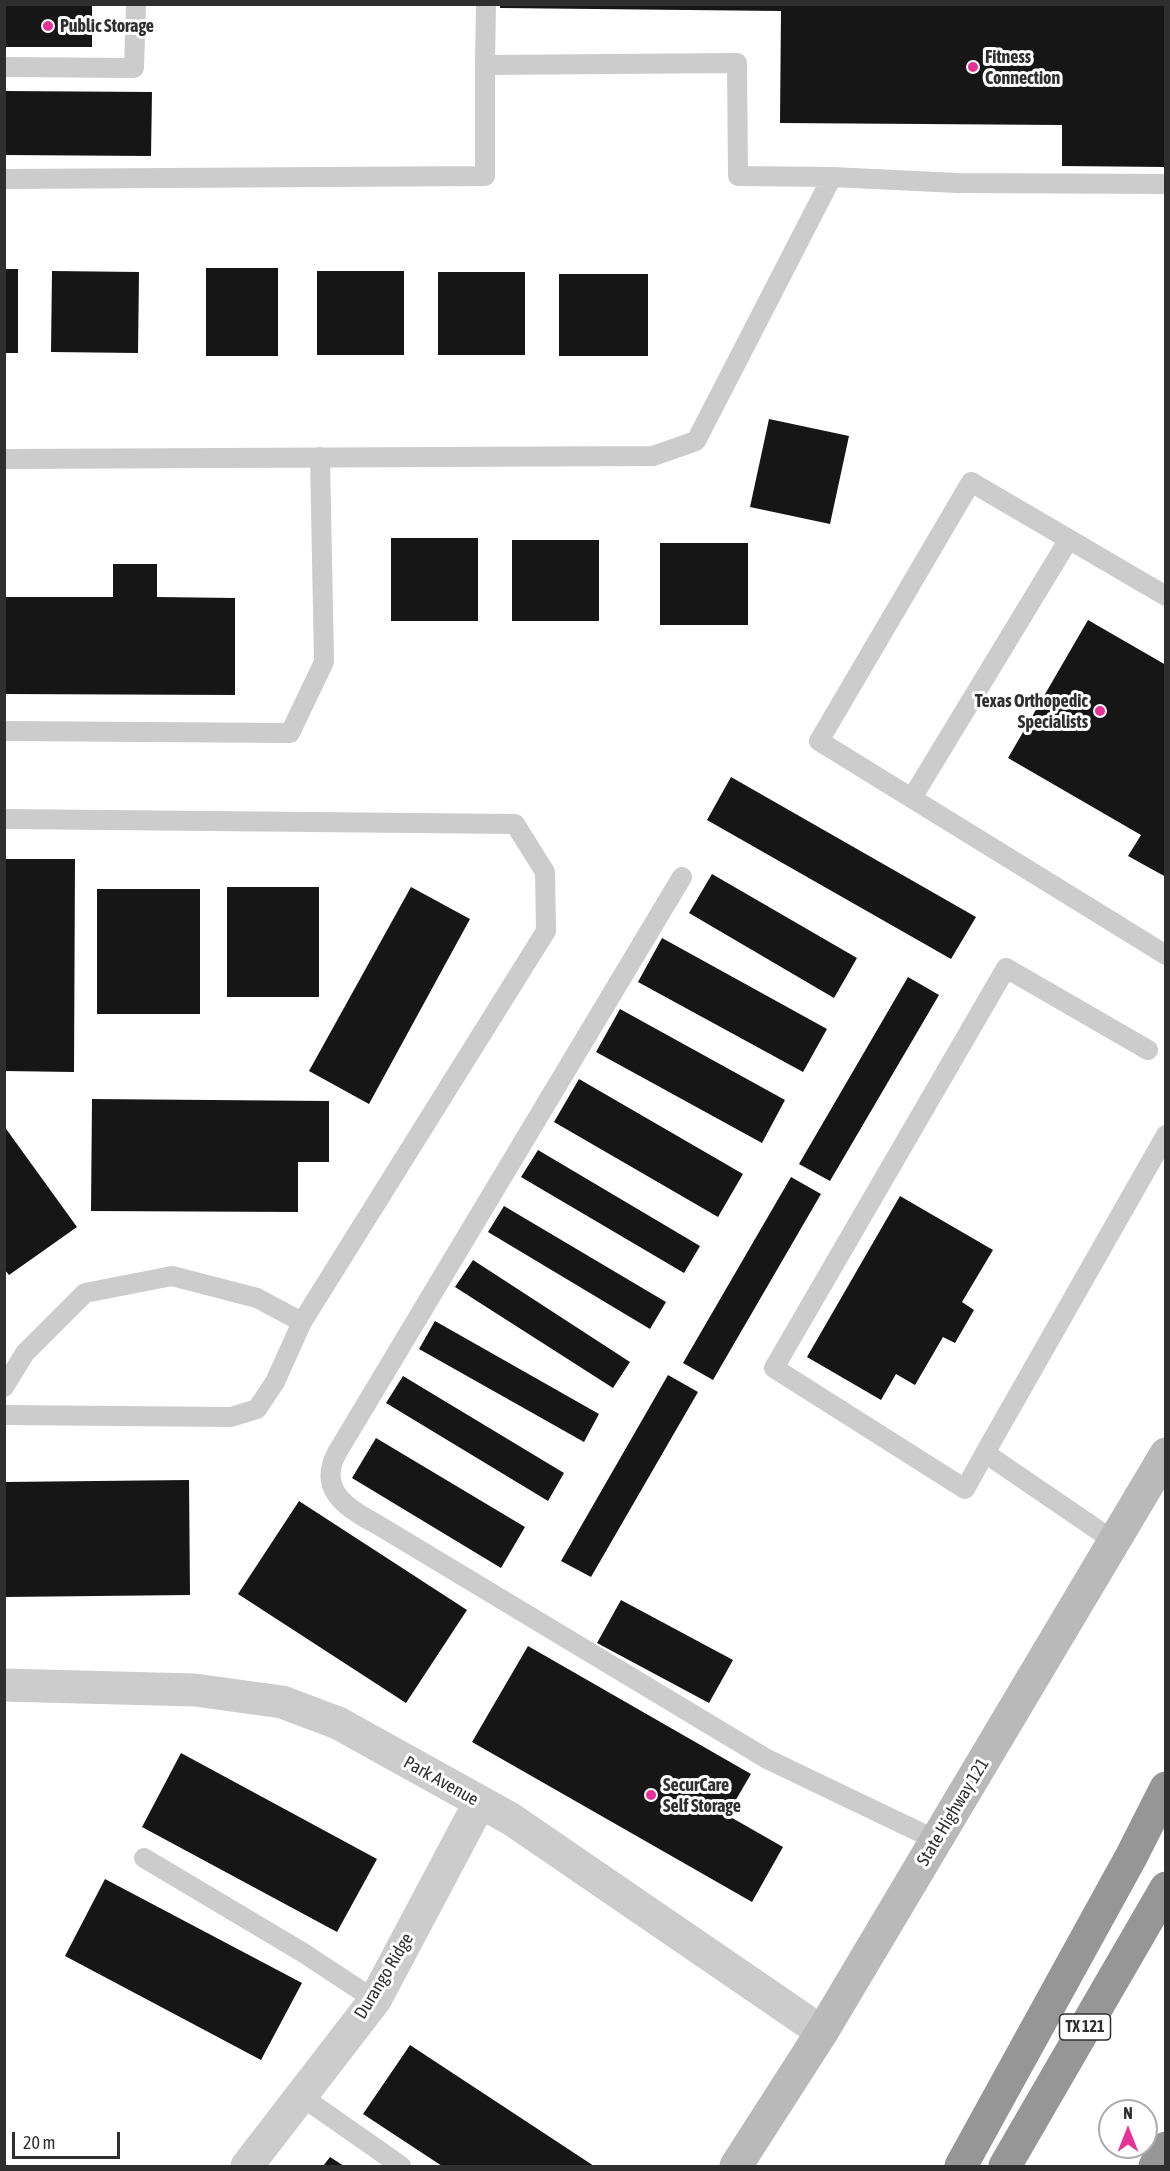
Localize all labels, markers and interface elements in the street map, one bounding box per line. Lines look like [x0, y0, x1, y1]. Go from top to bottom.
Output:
place label: Public Storage [60, 15, 154, 37]
marker: Public Storage [41, 19, 55, 33]
place label: Fitness Connection [985, 46, 1060, 88]
marker: Fitness Connection [966, 60, 980, 74]
place label: Texas Orthopedic Specialists [975, 690, 1088, 732]
marker: Texas Orthopedic Specialists [1093, 704, 1107, 718]
street label: Park Avenue [400, 1752, 482, 1810]
street label: State Highway 121 [912, 1754, 994, 1870]
place label: SecurCare Self Storage [663, 1774, 741, 1816]
marker: SecurCare Self Storage [644, 1788, 658, 1802]
street label: Durango Ridge [350, 1929, 418, 2023]
road number: TX 121 [1060, 2014, 1110, 2040]
north arrow [1098, 2099, 1158, 2159]
text: N [1123, 2104, 1133, 2122]
scale bar [15, 2120, 123, 2158]
text: 20 m [23, 2132, 55, 2153]

